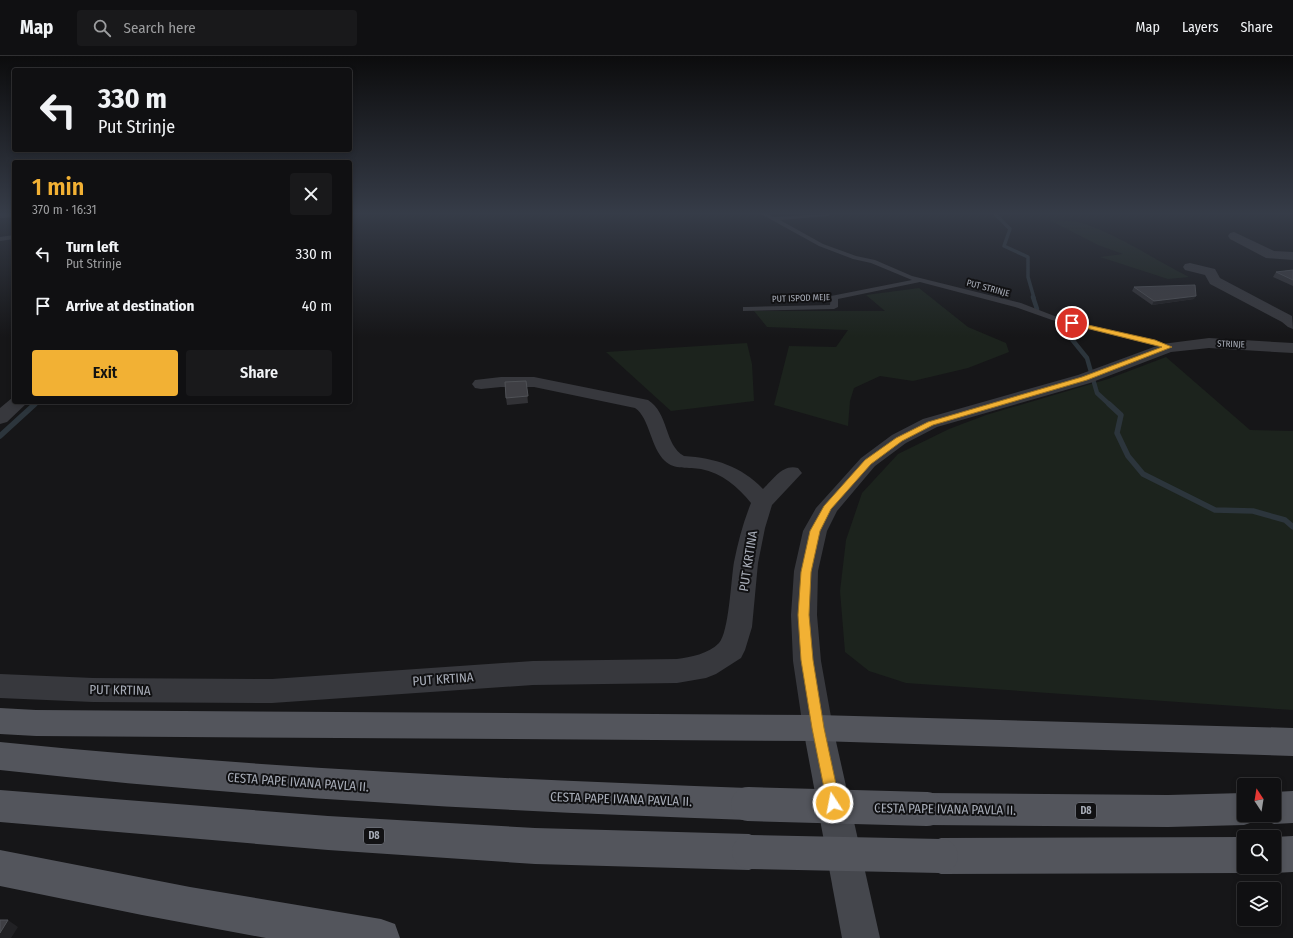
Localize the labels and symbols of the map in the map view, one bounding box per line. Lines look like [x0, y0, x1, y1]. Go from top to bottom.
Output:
street label: PUT STRINJE [965, 277, 1011, 299]
street label: PUT ISPOD MEJE [772, 292, 830, 304]
pin [1055, 306, 1089, 340]
street label: STRINJE [1217, 339, 1245, 349]
street label: PUT KRTINA [736, 529, 760, 592]
street label: PUT KRTINA [412, 669, 474, 689]
street label: PUT KRTINA [89, 682, 151, 698]
street label: CESTA PAPE IVANA PAVLA II. [227, 770, 369, 794]
north arrow [1237, 778, 1281, 822]
position arrow [812, 782, 854, 824]
street label: CESTA PAPE IVANA PAVLA II. [550, 789, 692, 809]
street label: CESTA PAPE IVANA PAVLA II. [874, 800, 1016, 818]
road number: D8 [1076, 803, 1096, 819]
road number: D8 [364, 828, 384, 844]

